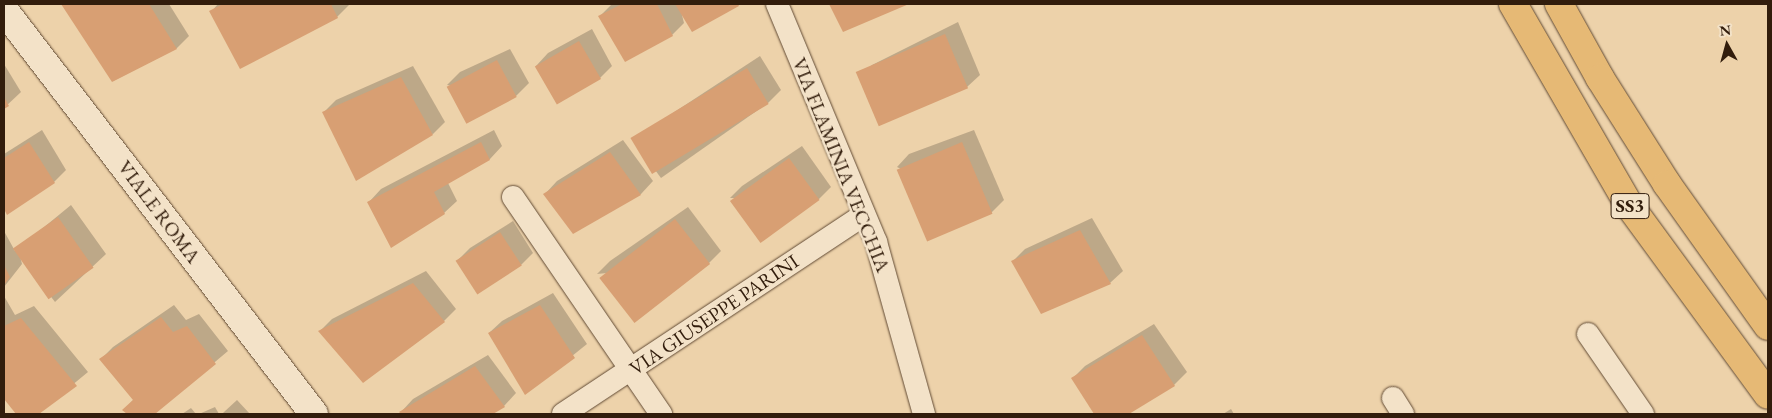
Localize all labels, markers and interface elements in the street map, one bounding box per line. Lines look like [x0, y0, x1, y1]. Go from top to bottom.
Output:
north arrow [1702, 20, 1752, 70]
text: N [1718, 20, 1732, 40]
street label: VIA FLAMINIA VECCHIA [787, 54, 895, 276]
street label: VIALE ROMA [113, 156, 205, 268]
road number: SS3 [1610, 190, 1650, 222]
street label: VIA GIUSEPPE PARINI [625, 249, 803, 381]

